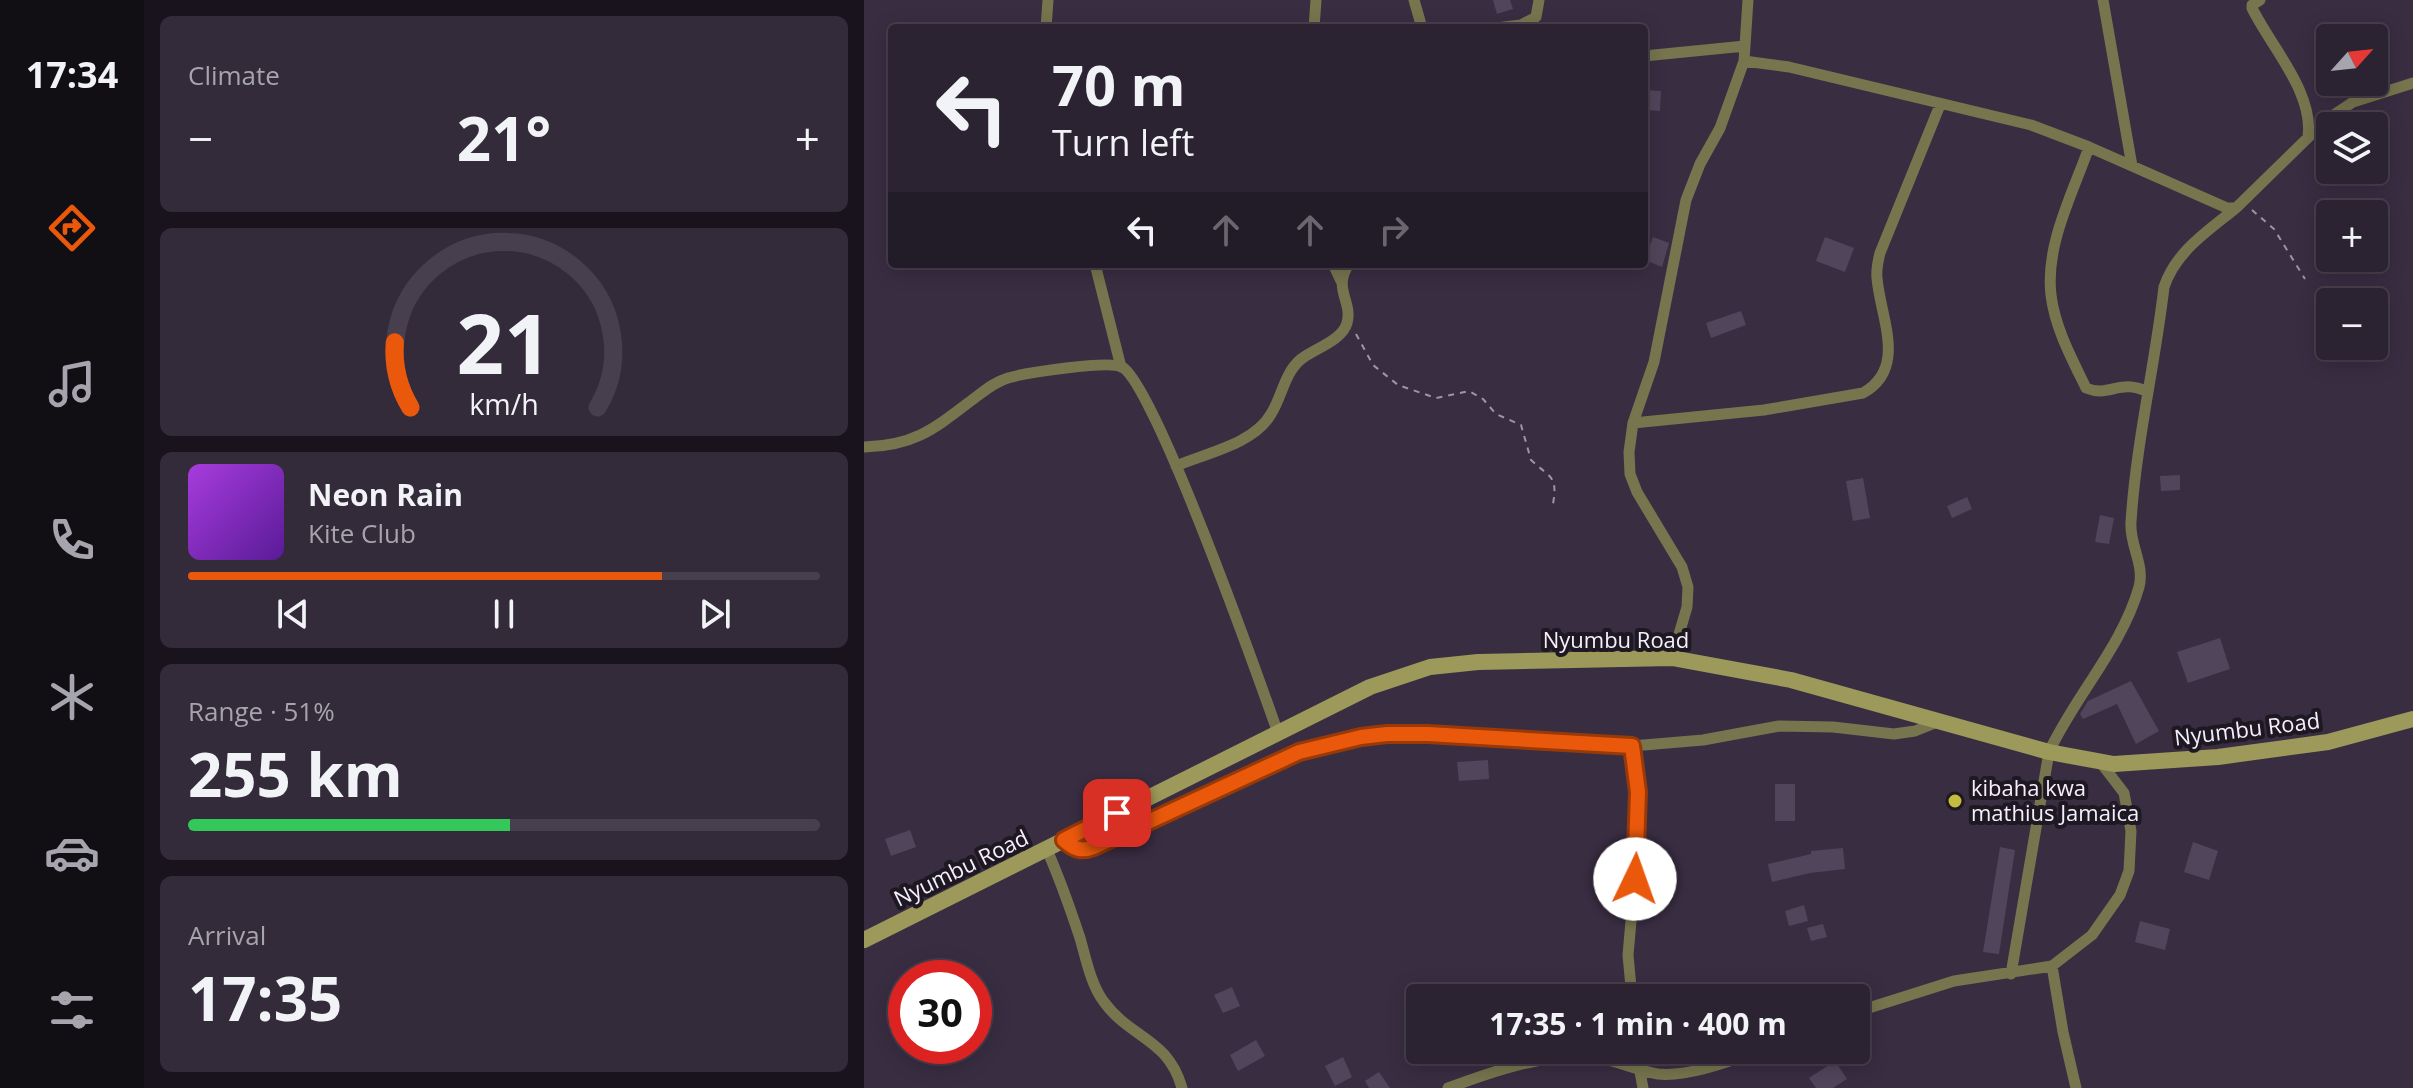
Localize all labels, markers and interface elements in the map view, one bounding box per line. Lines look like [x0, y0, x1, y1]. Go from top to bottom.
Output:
north arrow [2316, 24, 2388, 96]
map controls [2316, 24, 2388, 360]
text: 70 m [1052, 46, 1186, 122]
text: 17:34 [26, 50, 118, 99]
icon: left [920, 56, 1024, 160]
text: Climate [188, 57, 280, 93]
text: 21° [457, 97, 551, 179]
text: − [188, 108, 213, 168]
text: + [795, 108, 820, 168]
button: layers [2316, 112, 2388, 184]
text: Turn left [1052, 118, 1194, 167]
icon: directions [44, 200, 100, 256]
button: + [2316, 200, 2388, 272]
icon: left [1120, 208, 1164, 252]
icon: ahead [1204, 208, 1248, 252]
icon: ahead [1288, 208, 1332, 252]
icon: right [1372, 208, 1416, 252]
text: 21 [456, 285, 552, 398]
button: − [2316, 288, 2388, 360]
icon: music [44, 356, 100, 412]
text: km/h [469, 384, 539, 423]
text: Neon Rain [308, 474, 463, 515]
icon: phone [44, 512, 100, 568]
text: Kite Club [308, 515, 416, 551]
icon: previous [271, 592, 315, 636]
icon: pause [482, 592, 526, 636]
icon: next [693, 592, 737, 636]
street label: Nyumbu Road [1543, 624, 1689, 654]
icon: climate [44, 669, 100, 725]
text: Range · 51% [188, 693, 335, 729]
street label: Nyumbu Road [2172, 704, 2321, 752]
text: 255 km [188, 733, 403, 815]
place label: kibaha kwa mathius Jamaica [1971, 772, 2139, 827]
pin [1083, 779, 1151, 847]
icon: arrive [1095, 791, 1139, 835]
marker: kibaha kwa mathius Jamaica [1946, 792, 1964, 810]
street label: Nyumbu Road [888, 821, 1033, 913]
icon: car [44, 825, 100, 881]
position arrow [1593, 837, 1677, 921]
text: Arrival [188, 917, 266, 953]
text: 17:35 [188, 957, 342, 1039]
speed limit sign: 30 [888, 960, 992, 1064]
icon: filters [44, 982, 100, 1038]
text: 17:35 · 1 min · 400 m [1489, 1003, 1787, 1044]

